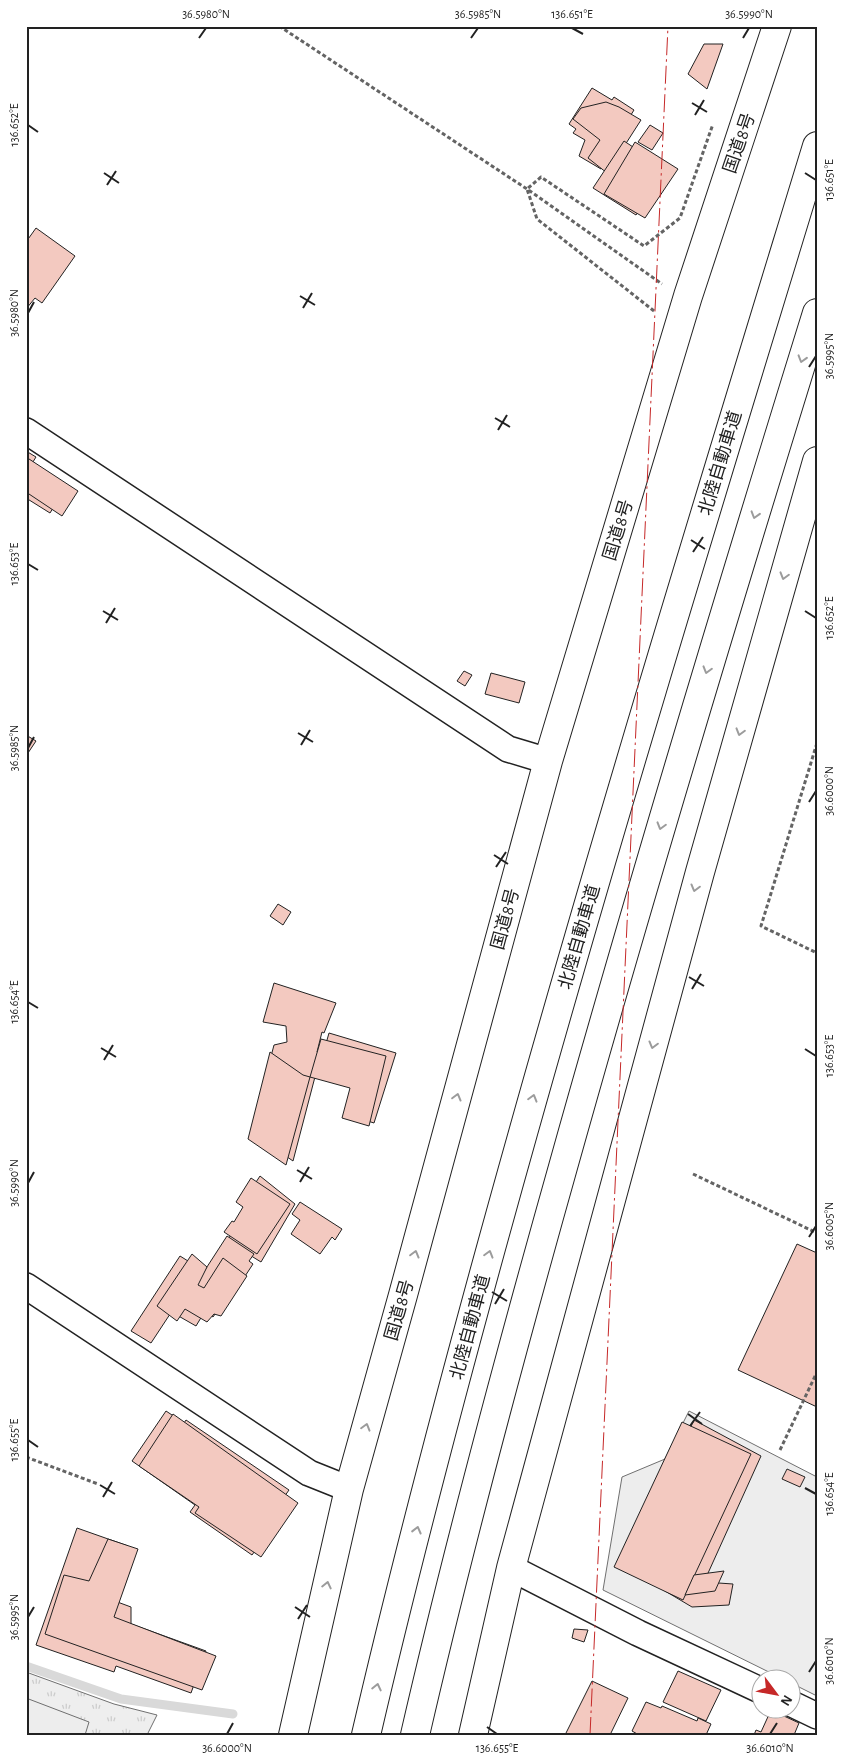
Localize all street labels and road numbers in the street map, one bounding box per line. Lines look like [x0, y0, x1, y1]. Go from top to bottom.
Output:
street label: 国道8号 [719, 110, 759, 176]
street label: 北陸自動車道 [695, 408, 745, 518]
street label: 国道8号 [599, 497, 637, 563]
street label: 北陸自動車道 [555, 882, 603, 992]
street label: 国道8号 [487, 886, 523, 952]
street label: 北陸自動車道 [446, 1272, 494, 1382]
street label: 国道8号 [381, 1277, 417, 1343]

